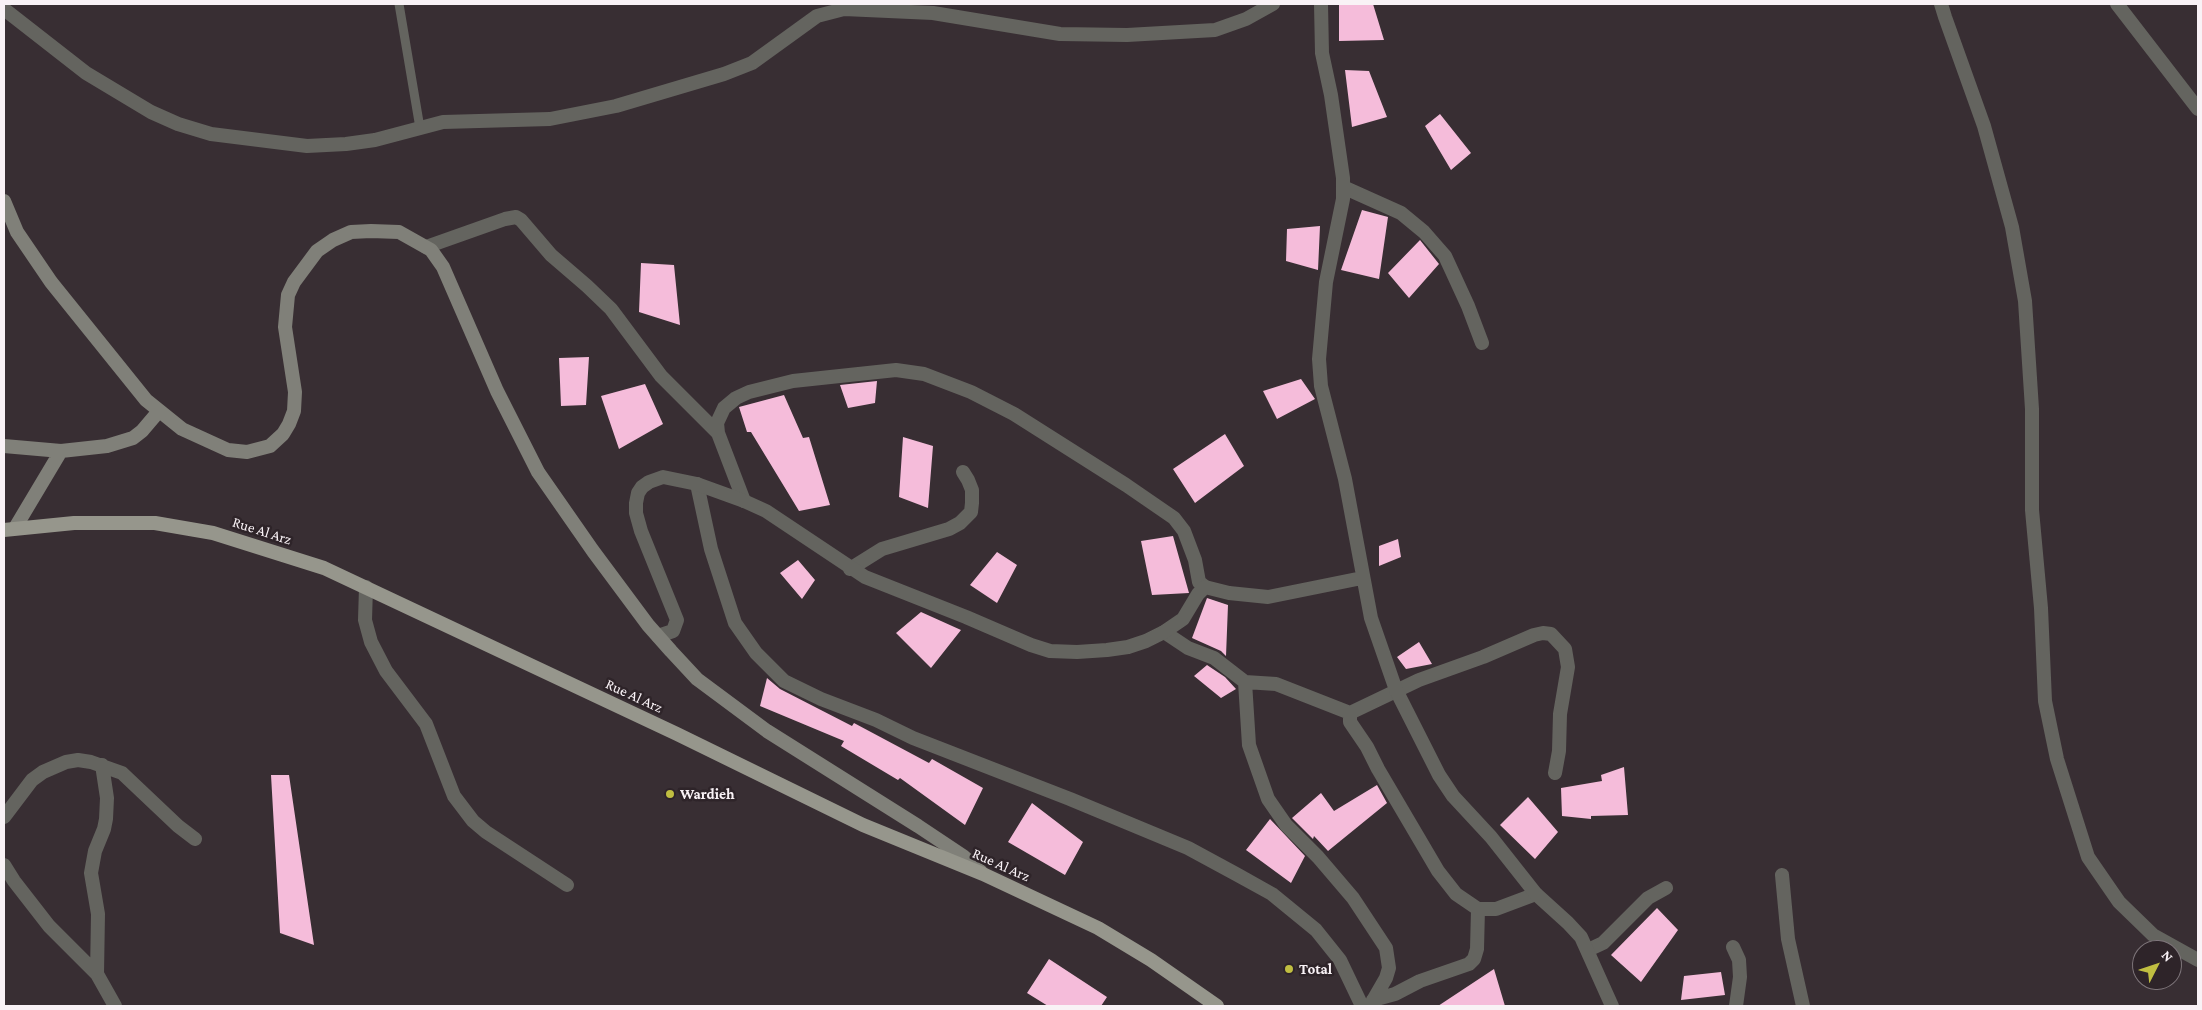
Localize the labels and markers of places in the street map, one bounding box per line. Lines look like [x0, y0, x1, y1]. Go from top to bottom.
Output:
place label: Wardieh [680, 785, 735, 803]
marker: Wardieh [664, 788, 676, 800]
place label: Total [1299, 960, 1332, 978]
marker: Total [1283, 963, 1295, 975]

